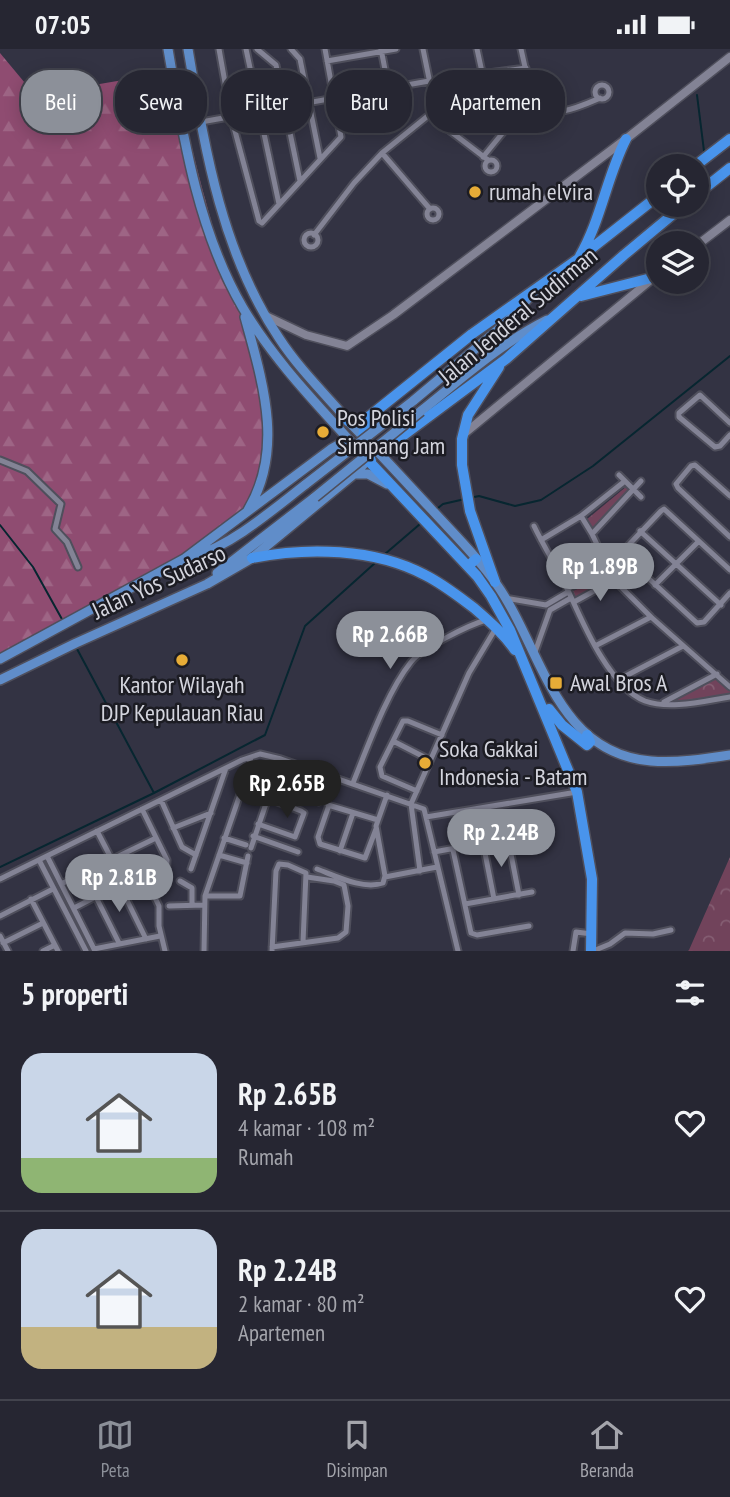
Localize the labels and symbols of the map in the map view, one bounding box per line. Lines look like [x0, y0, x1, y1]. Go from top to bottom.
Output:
place label: rumah elvira [489, 176, 593, 207]
marker: rumah elvira [467, 184, 483, 200]
street label: Jalan Jenderal Sudirman [431, 240, 604, 392]
place label: Pos Polisi Simpang Jam [337, 402, 445, 461]
marker: Pos Polisi Simpang Jam [315, 424, 331, 440]
street label: Jalan Yos Sudarso [86, 537, 231, 626]
pin: Rp 1.89B [528, 543, 672, 603]
pin: Rp 2.66B [318, 611, 462, 671]
marker: Kantor Wilayah DJP Kepulauan Riau [174, 652, 190, 668]
place label: Awal Bros A [570, 667, 668, 698]
place label: Kantor Wilayah DJP Kepulauan Riau [101, 669, 263, 728]
marker: Awal Bros A [548, 675, 564, 691]
place label: Soka Gakkai Indonesia - Batam [439, 733, 587, 792]
marker: Soka Gakkai Indonesia - Batam [417, 755, 433, 771]
pin: Rp 2.65B [215, 761, 359, 820]
pin: Rp 2.24B [429, 809, 573, 869]
pin: Rp 2.81B [47, 855, 191, 914]

